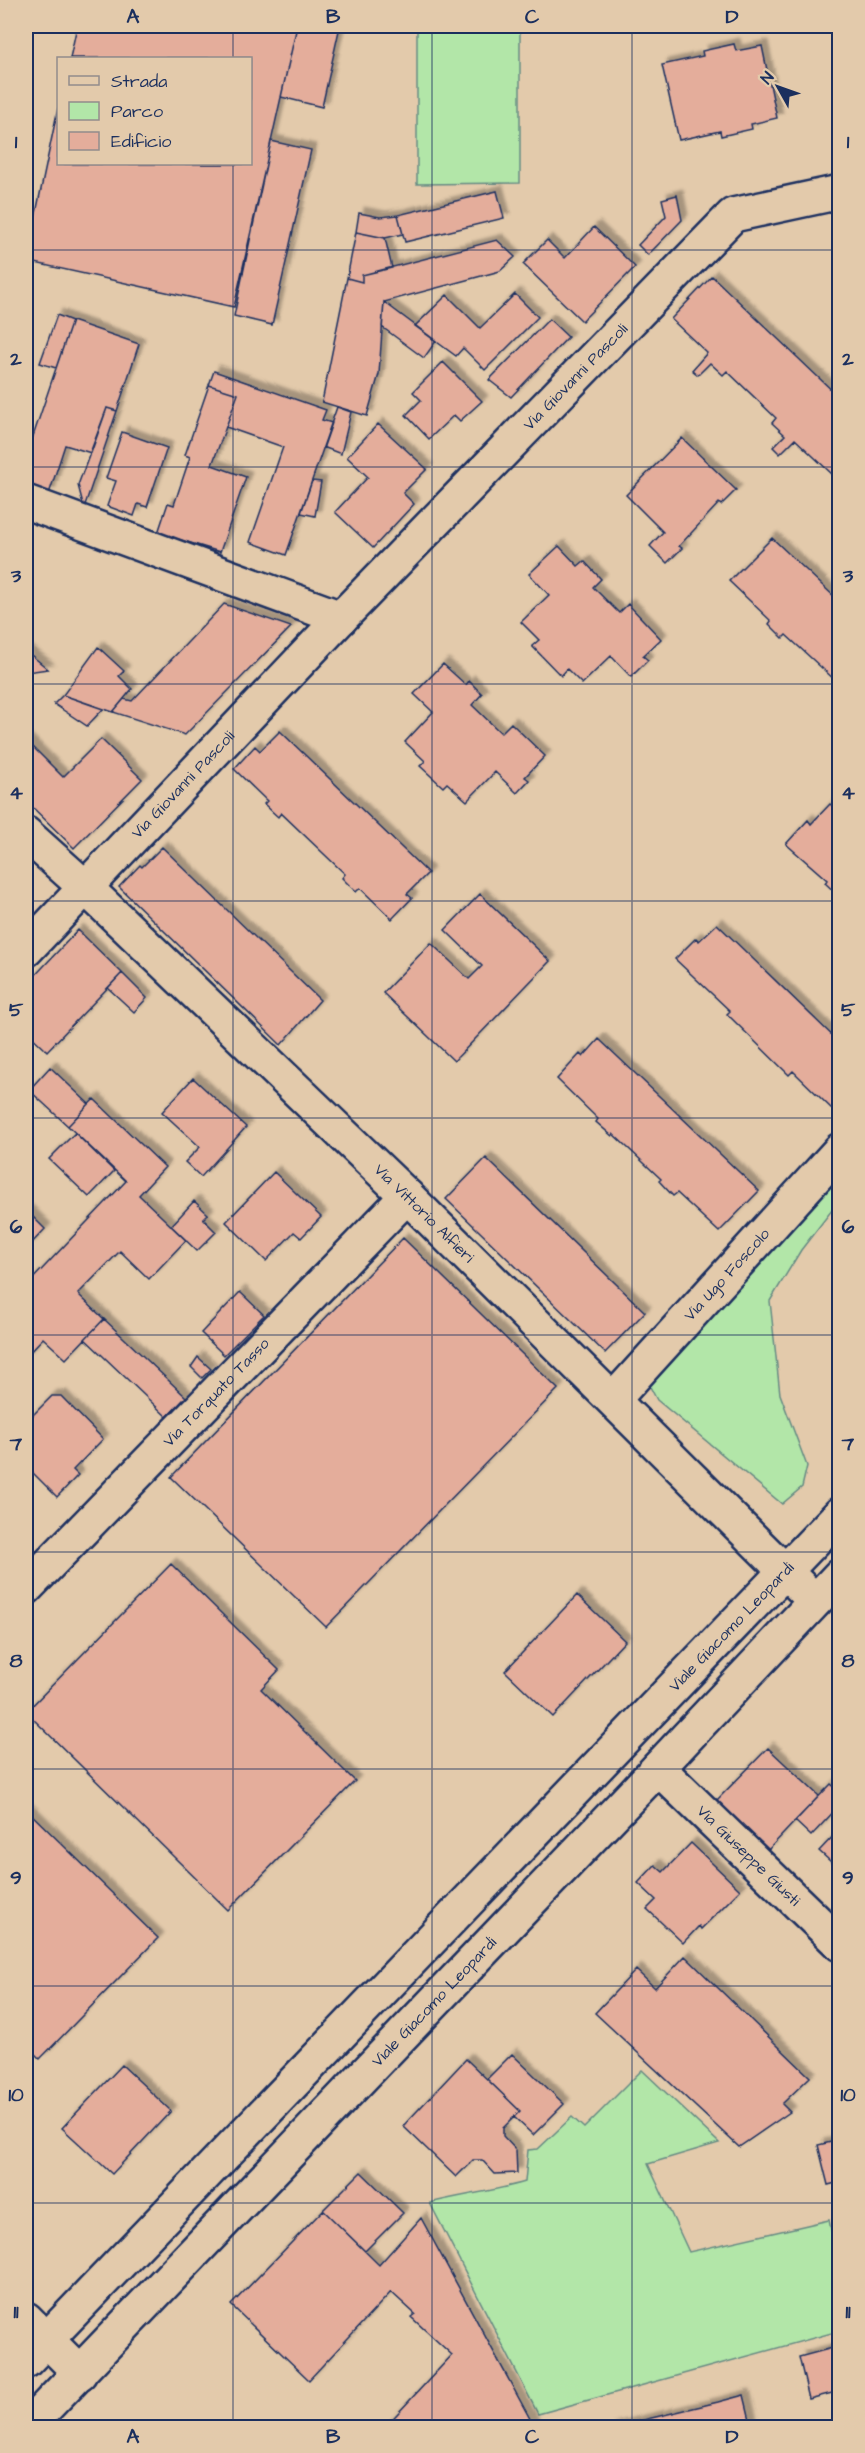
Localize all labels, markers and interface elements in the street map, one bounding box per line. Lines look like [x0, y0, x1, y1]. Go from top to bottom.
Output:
text: A [127, 3, 140, 31]
text: B [326, 3, 341, 31]
text: C [525, 3, 540, 31]
text: D [726, 3, 739, 31]
legend [57, 57, 252, 165]
north arrow [748, 57, 808, 117]
text: N [756, 67, 779, 89]
text: Strada [111, 69, 167, 94]
text: Parco [111, 99, 163, 124]
text: 1 [15, 128, 18, 156]
text: 1 [847, 128, 850, 156]
text: Edificio [111, 129, 171, 154]
street label: Via Giovanni Pascoli [518, 318, 633, 435]
text: 2 [9, 345, 22, 373]
text: 2 [841, 345, 854, 373]
text: 3 [10, 562, 22, 590]
text: 3 [842, 562, 854, 590]
street label: Via Giovanni Pascoli [126, 725, 240, 843]
text: 4 [9, 779, 23, 807]
text: 4 [841, 779, 855, 807]
text: 5 [9, 996, 24, 1024]
text: 5 [841, 996, 856, 1024]
street label: Via Vittorio Alfieri [369, 1159, 480, 1268]
text: 6 [10, 1213, 23, 1241]
text: 6 [842, 1213, 855, 1241]
street label: Via Ugo Foscolo [679, 1223, 775, 1326]
street label: Via Torquato Tasso [158, 1333, 274, 1452]
text: 7 [9, 1430, 23, 1458]
text: 7 [841, 1430, 855, 1458]
street label: Viale Giacomo Leopardi [664, 1557, 799, 1697]
text: 8 [10, 1647, 23, 1675]
text: 8 [842, 1647, 855, 1675]
street label: Via Giuseppe Giusti [692, 1800, 806, 1911]
text: 9 [10, 1864, 22, 1892]
text: 9 [842, 1864, 854, 1892]
street label: Viale Giacomo Leopardi [367, 1932, 502, 2072]
text: 10 [8, 2081, 24, 2109]
text: 10 [840, 2081, 856, 2109]
text: 11 [13, 2298, 19, 2326]
text: 11 [845, 2298, 851, 2326]
text: A [127, 2423, 140, 2451]
text: B [326, 2423, 341, 2451]
text: C [525, 2423, 540, 2451]
text: D [726, 2423, 739, 2451]

